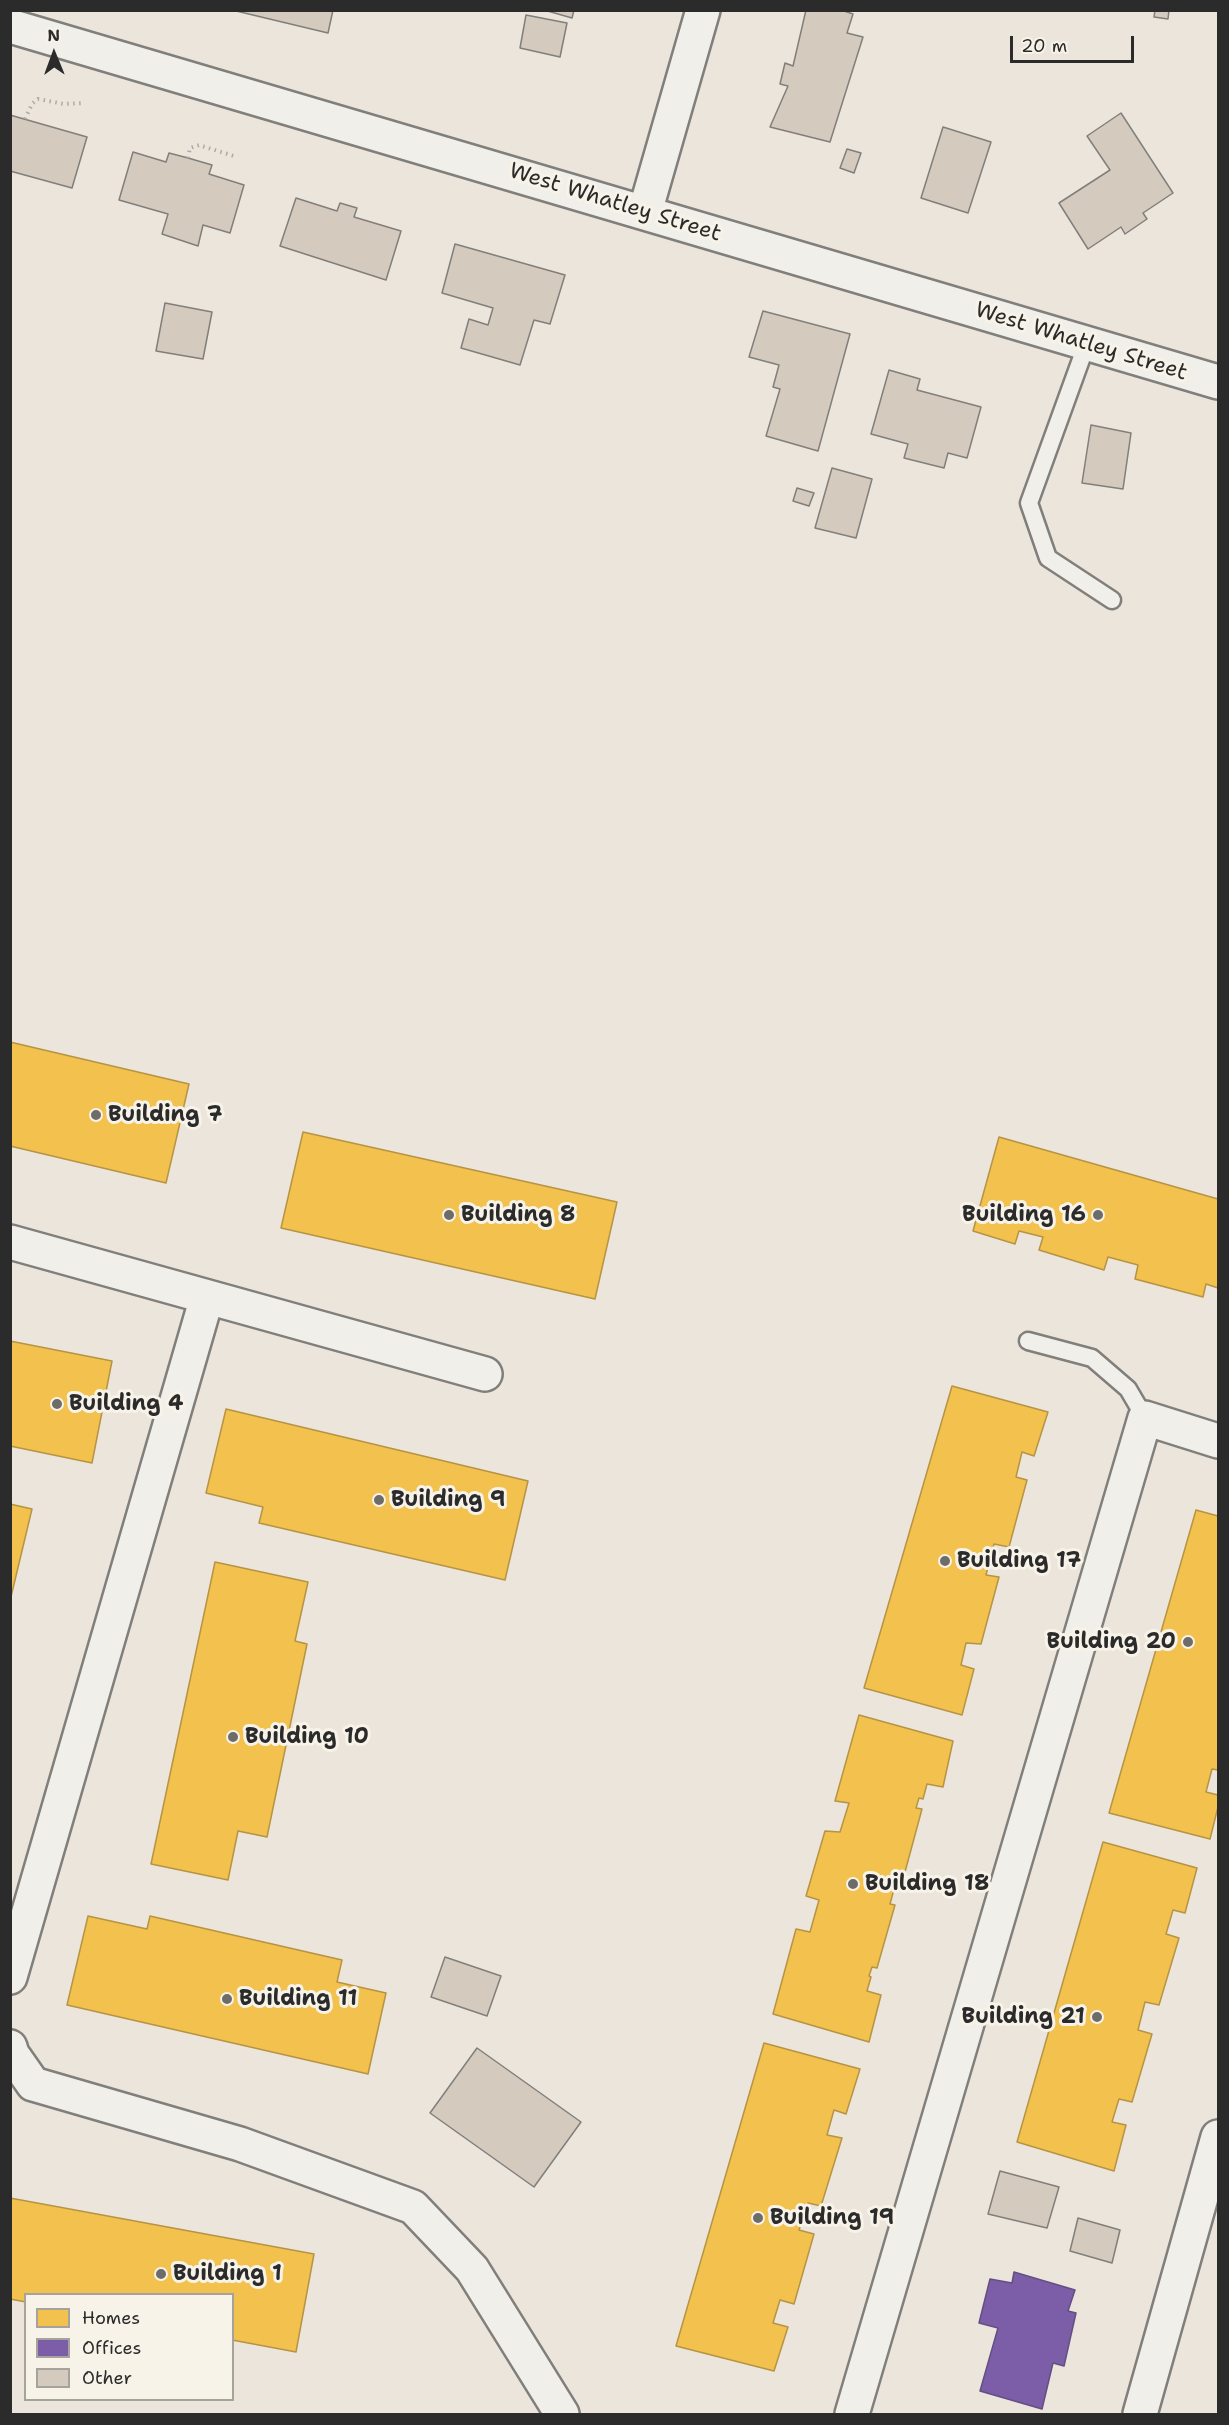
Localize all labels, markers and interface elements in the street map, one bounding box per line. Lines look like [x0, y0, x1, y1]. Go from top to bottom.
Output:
north arrow [24, 24, 84, 84]
scale bar [1013, 24, 1138, 62]
text: N [47, 25, 60, 46]
text: 20 m [1021, 34, 1067, 58]
street label: West Whatley Street [506, 158, 724, 248]
street label: West Whatley Street [972, 297, 1190, 387]
place label: Building 7 [108, 1102, 222, 1128]
marker: Building 7 [89, 1108, 103, 1122]
place label: Building 8 [461, 1202, 575, 1228]
place label: Building 16 [962, 1202, 1086, 1228]
marker: Building 8 [442, 1208, 456, 1222]
marker: Building 16 [1091, 1208, 1105, 1222]
place label: Building 4 [69, 1391, 183, 1417]
marker: Building 4 [50, 1397, 64, 1411]
place label: Building 9 [391, 1487, 505, 1513]
marker: Building 9 [372, 1493, 386, 1507]
place label: Building 17 [957, 1548, 1081, 1574]
marker: Building 17 [938, 1554, 952, 1568]
place label: Building 20 [1047, 1629, 1176, 1655]
marker: Building 20 [1181, 1635, 1195, 1649]
place label: Building 10 [245, 1724, 369, 1750]
marker: Building 10 [226, 1730, 240, 1744]
place label: Building 18 [865, 1871, 989, 1897]
marker: Building 18 [846, 1877, 860, 1891]
place label: Building 11 [239, 1986, 358, 2012]
marker: Building 11 [220, 1992, 234, 2006]
place label: Building 21 [962, 2004, 1085, 2030]
marker: Building 21 [1090, 2010, 1104, 2024]
place label: Building 19 [770, 2205, 894, 2231]
marker: Building 19 [751, 2211, 765, 2225]
place label: Building 1 [173, 2261, 282, 2287]
marker: Building 1 [154, 2267, 168, 2281]
legend [24, 2293, 234, 2401]
text: Homes [82, 2306, 140, 2330]
text: Offices [82, 2336, 141, 2360]
text: Other [82, 2366, 132, 2390]

